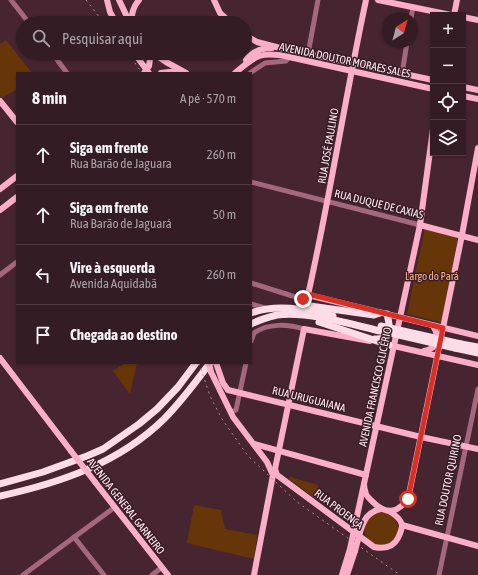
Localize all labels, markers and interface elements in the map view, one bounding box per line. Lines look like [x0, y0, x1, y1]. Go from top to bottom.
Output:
north arrow [382, 12, 418, 48]
map controls [430, 12, 466, 156]
button: + [430, 12, 466, 48]
search box [16, 16, 252, 60]
icon: search [30, 27, 52, 49]
text: Pesquisar aqui [62, 30, 143, 47]
street label: AVENIDA DOUTOR MORAES SALES [278, 40, 412, 80]
button: − [430, 48, 466, 84]
button: locate [430, 84, 466, 120]
text: 8 min [32, 88, 67, 108]
text: A pé · 570 m [180, 91, 236, 106]
street label: RUA JOSÉ PAULINO [315, 107, 341, 185]
button: layers [430, 120, 466, 156]
text: Siga em frente [70, 139, 148, 156]
icon: ahead [32, 144, 54, 166]
text: 260 m [207, 147, 236, 162]
text: Rua Barão de Jaguara [70, 156, 172, 171]
street label: RUA DUQUE DE CAXIAS [333, 187, 425, 221]
text: Siga em frente [70, 199, 148, 216]
icon: ahead [32, 204, 54, 226]
text: 50 m [213, 207, 236, 222]
text: Rua Barão de Jaguará [70, 216, 172, 231]
text: Vire à esquerda [70, 259, 155, 276]
icon: left [32, 264, 54, 286]
text: 260 m [207, 267, 236, 282]
park label: Largo do Pará [405, 270, 459, 282]
text: Avenida Aquidabã [70, 276, 157, 291]
route end [294, 290, 312, 308]
icon: arrive [32, 324, 54, 346]
text: Chegada ao destino [70, 326, 178, 343]
street label: AVENIDA FRANCISCO GLICÉRIO [356, 326, 394, 448]
street label: RUA URUGUAIANA [271, 384, 348, 414]
street label: RUA DOUTOR QUIRINO [432, 433, 464, 527]
street label: AVENIDA GENERAL GARNEIRO [85, 456, 167, 556]
street label: RUA PROENÇA [312, 487, 366, 531]
route start [399, 490, 417, 508]

